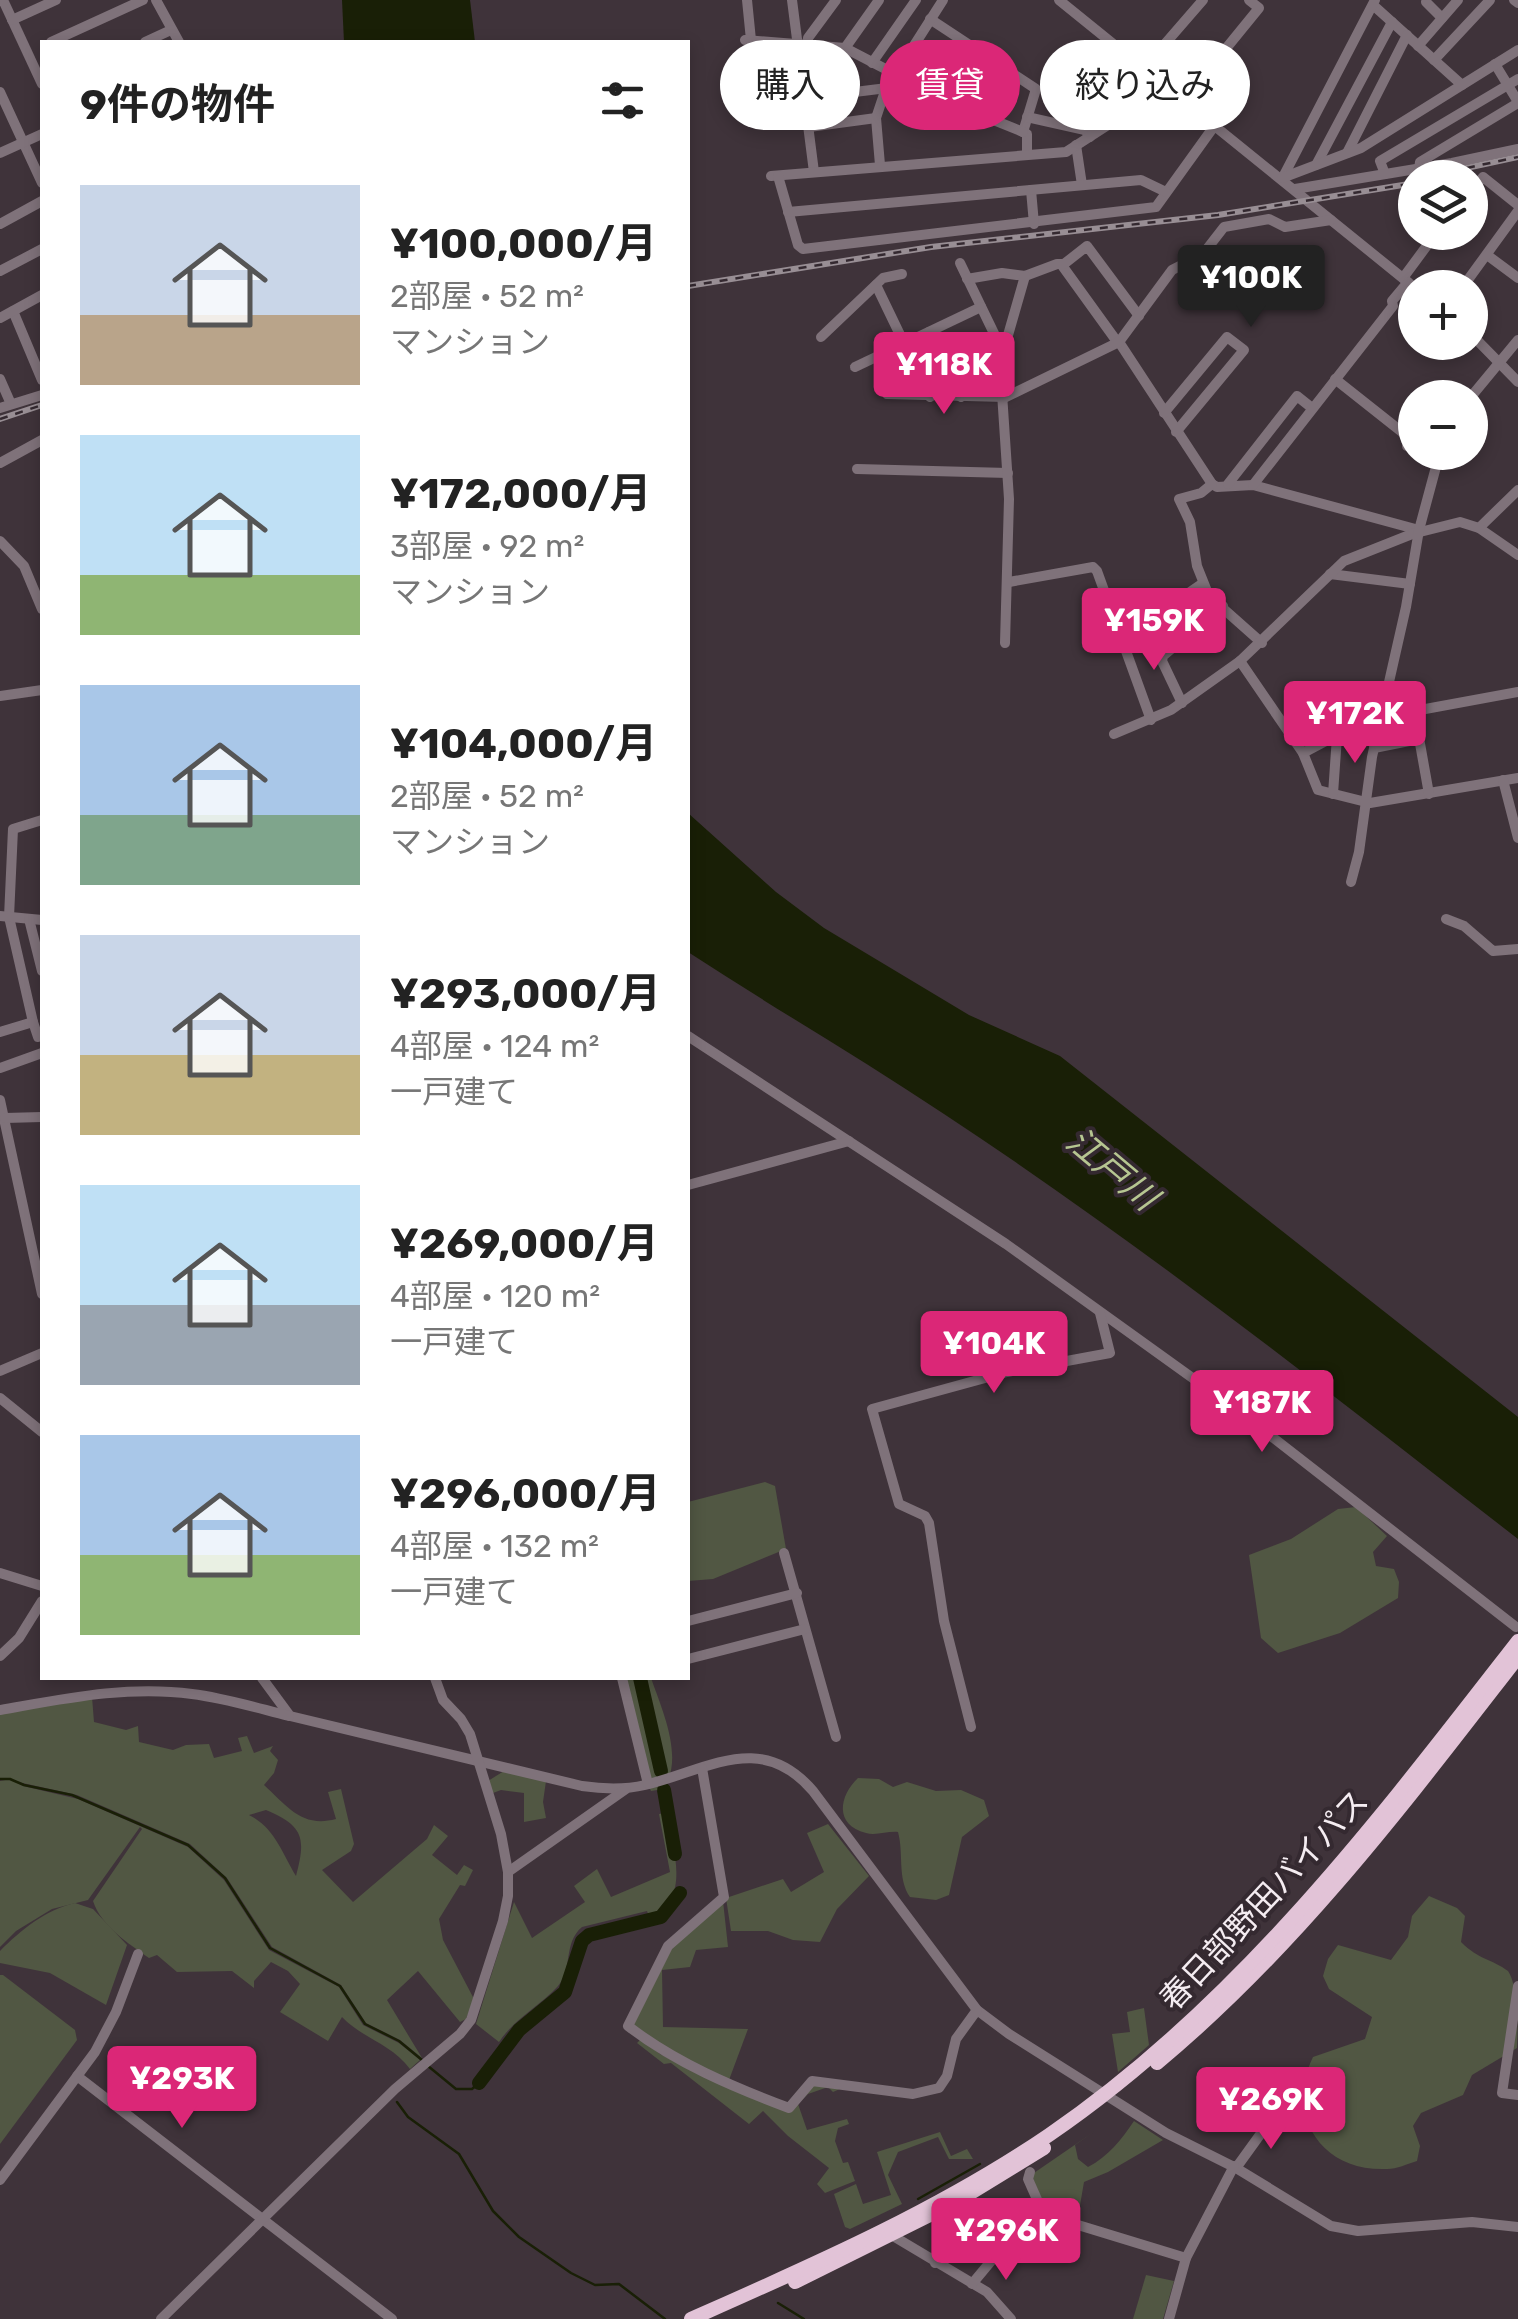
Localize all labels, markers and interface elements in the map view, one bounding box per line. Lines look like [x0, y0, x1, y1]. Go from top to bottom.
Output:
chip: 購入 [720, 40, 860, 130]
chip: 賃貸 [880, 40, 1020, 130]
chip: 絞り込み [1040, 40, 1250, 130]
icon: filters [595, 73, 650, 128]
text: 9件の物件 [80, 80, 275, 130]
map controls [1398, 160, 1488, 470]
button: layers [1398, 160, 1488, 250]
text: ¥100,000/月 [390, 219, 657, 269]
icon: home [160, 225, 280, 345]
pin: ¥100K [1181, 245, 1321, 330]
text: ¥100K [1200, 258, 1302, 296]
button: + [1398, 270, 1488, 360]
text: 2部屋 · 52 m² [390, 277, 584, 315]
text: マンション [390, 323, 550, 361]
pin: ¥118K [874, 332, 1014, 417]
text: ¥118K [896, 345, 992, 383]
button: − [1398, 380, 1488, 470]
text: ¥172,000/月 [390, 469, 652, 519]
icon: home [160, 475, 280, 595]
text: 3部屋 · 92 m² [390, 527, 584, 565]
text: マンション [390, 573, 550, 611]
pin: ¥159K [1084, 588, 1224, 673]
text: ¥159K [1104, 601, 1204, 639]
pin: ¥172K [1285, 681, 1425, 766]
text: ¥172K [1306, 694, 1404, 732]
text: ¥104,000/月 [390, 719, 657, 769]
icon: home [160, 725, 280, 845]
text: 2部屋 · 52 m² [390, 777, 584, 815]
text: マンション [390, 823, 550, 861]
text: ¥293,000/月 [390, 969, 661, 1019]
icon: home [160, 975, 280, 1095]
text: 4部屋 · 124 m² [390, 1027, 599, 1065]
text: 一戸建て [390, 1073, 518, 1111]
water label: 江戸川 [1058, 1119, 1169, 1221]
text: ¥269,000/月 [390, 1219, 659, 1269]
icon: home [160, 1225, 280, 1345]
text: 4部屋 · 120 m² [390, 1277, 600, 1315]
pin: ¥104K [924, 1311, 1064, 1396]
text: 一戸建て [390, 1323, 518, 1361]
text: ¥104K [943, 1324, 1045, 1362]
pin: ¥187K [1192, 1370, 1332, 1455]
text: ¥187K [1212, 1383, 1312, 1421]
text: ¥296,000/月 [390, 1469, 661, 1519]
icon: home [160, 1475, 280, 1595]
text: 4部屋 · 132 m² [390, 1527, 599, 1565]
text: 一戸建て [390, 1573, 518, 1611]
street label: 春日部野田バイパス [1152, 1782, 1376, 2018]
pin: ¥293K [112, 2046, 252, 2131]
text: ¥293K [129, 2059, 235, 2097]
pin: ¥269K [1201, 2067, 1341, 2152]
text: ¥269K [1218, 2080, 1324, 2118]
pin: ¥296K [936, 2198, 1076, 2283]
text: ¥296K [953, 2211, 1059, 2249]

